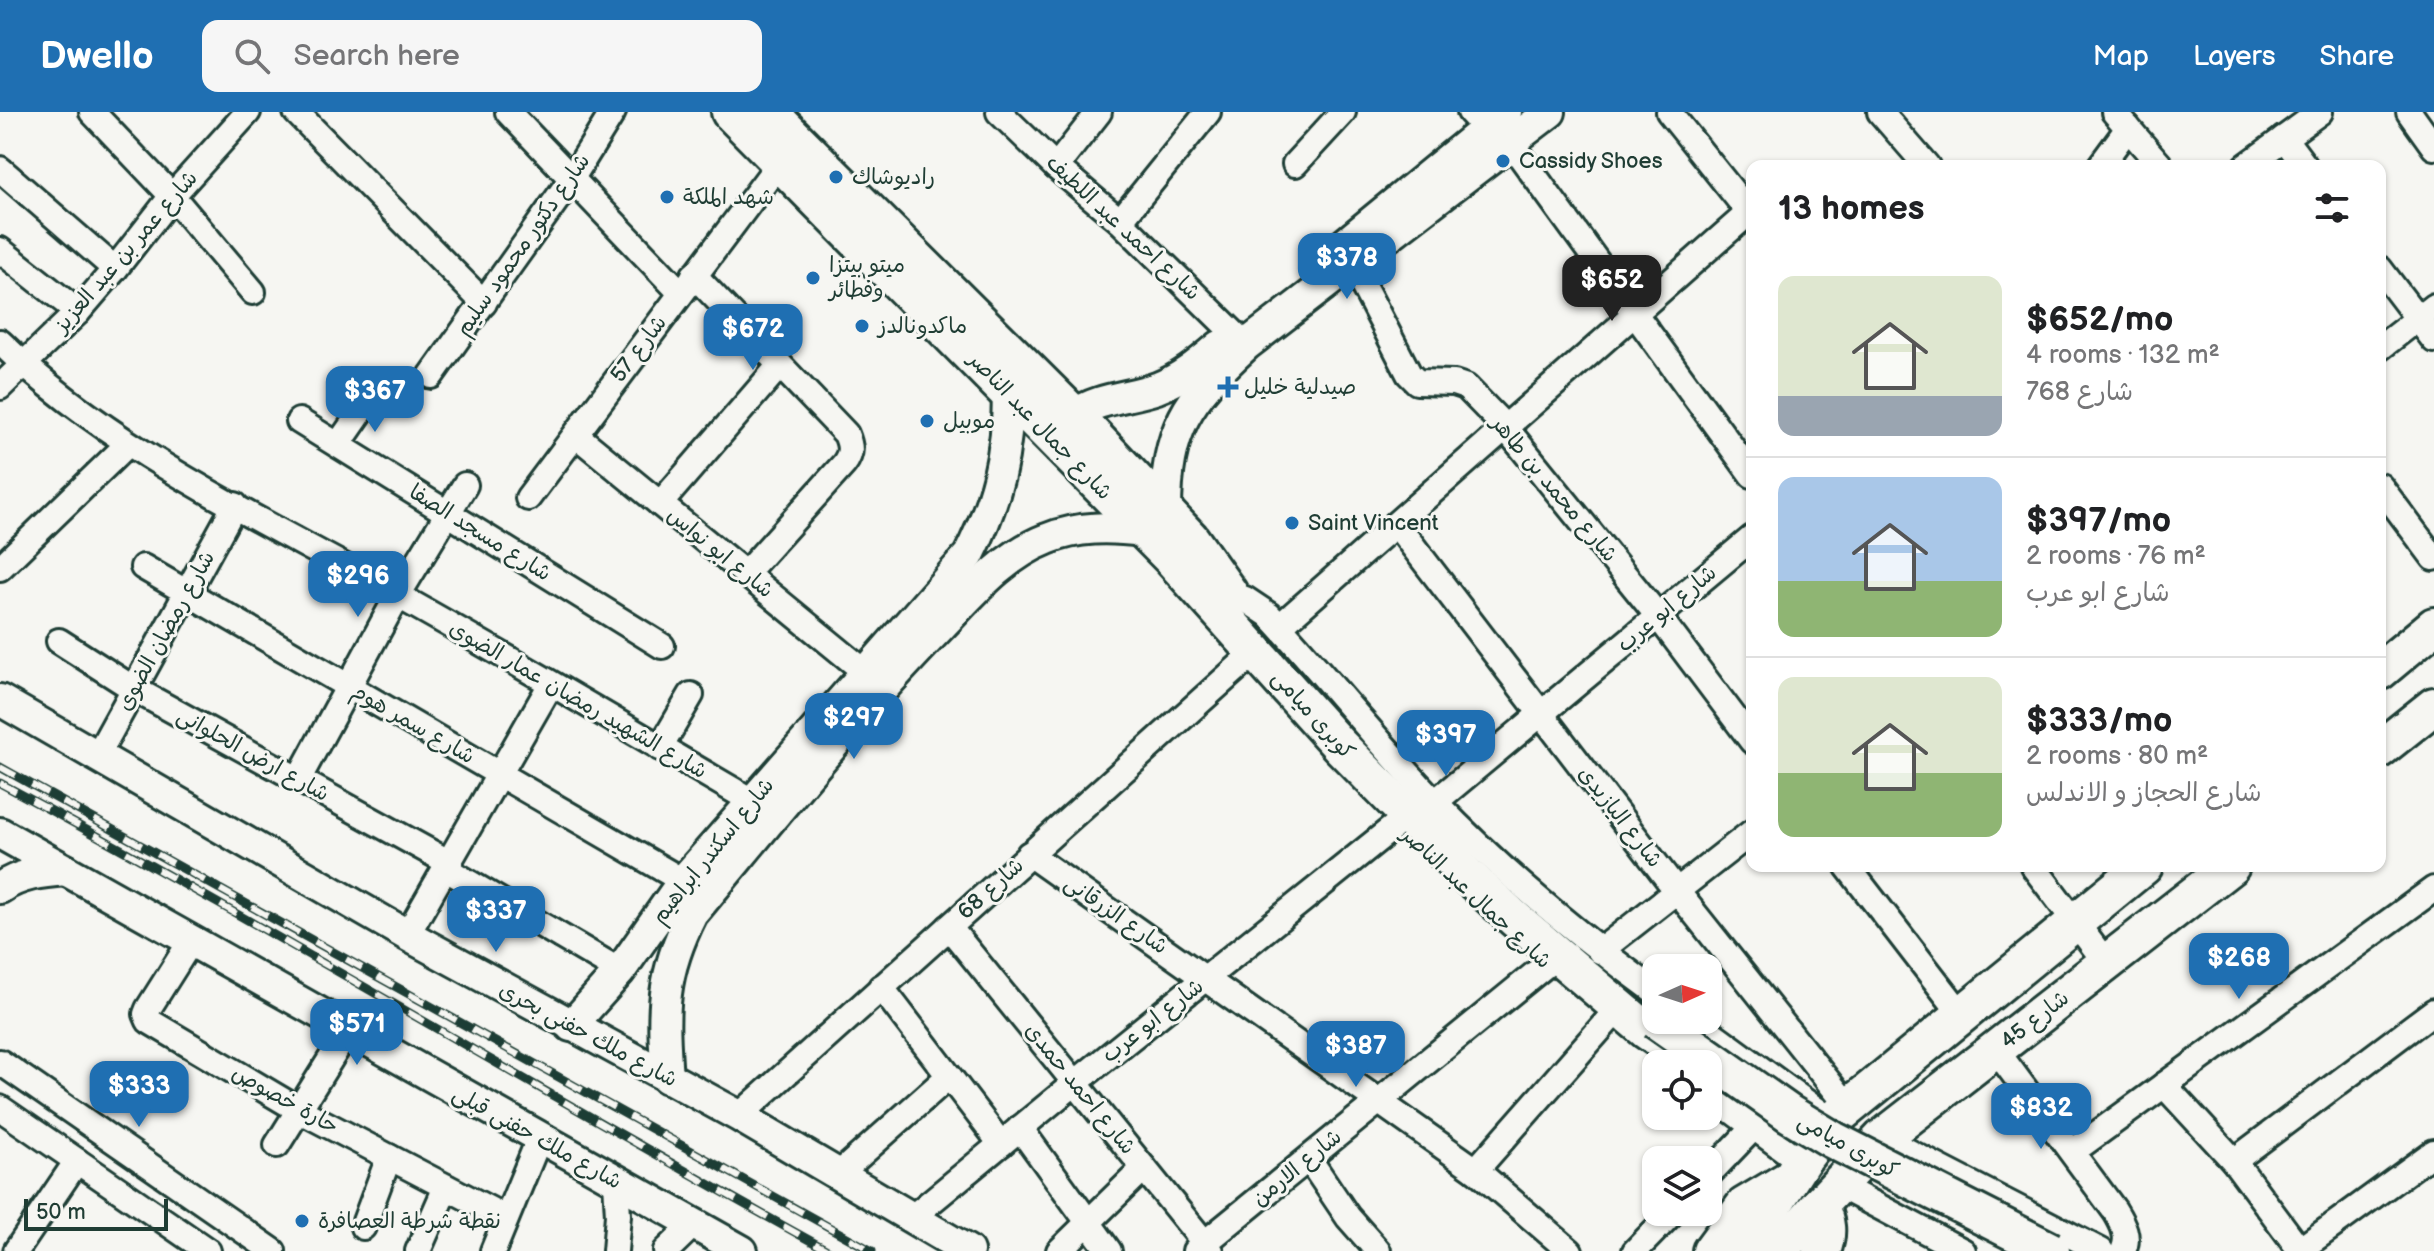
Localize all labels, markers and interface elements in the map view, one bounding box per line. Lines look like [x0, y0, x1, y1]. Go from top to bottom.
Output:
search box [202, 20, 762, 92]
text: Dwello [40, 34, 154, 79]
icon: search [230, 34, 274, 78]
text: Search here [294, 38, 460, 74]
text: Map [2093, 40, 2149, 73]
text: Layers [2193, 40, 2276, 73]
text: Share [2320, 40, 2394, 73]
place label: Cassidy Shoes [1519, 148, 1663, 175]
street label: شارع دكتور محمود سليم [450, 149, 598, 343]
street label: شارع احمد عبد اللطيف [1039, 149, 1206, 307]
marker: Cassidy Shoes [1494, 152, 1512, 170]
place label: راديوشاك [852, 164, 935, 191]
street label: شارع عمر بن عبد العزيز [47, 165, 205, 341]
marker: راديوشاك [827, 168, 845, 186]
place label: شهد الملكة [683, 184, 774, 211]
icon: filters [2310, 186, 2354, 230]
marker: شهد الملكة [658, 188, 676, 206]
text: 13 homes [1778, 188, 1925, 229]
pin: $378 [1300, 233, 1394, 301]
text: $378 [1316, 243, 1378, 274]
place label: ميتو بيتزا وفطائر [827, 252, 905, 304]
pin: $652 [1565, 255, 1659, 323]
text: $652 [1580, 265, 1644, 296]
marker: ميتو بيتزا وفطائر [804, 269, 822, 287]
text: $652/mo [2026, 299, 2173, 340]
pin: $672 [706, 304, 800, 372]
icon: home [1842, 308, 1938, 404]
street label: شارع 57 [605, 310, 674, 388]
place label: ماكدونالدز [876, 313, 967, 340]
text: $672 [722, 314, 784, 345]
marker: ماكدونالدز [853, 317, 871, 335]
text: 4 rooms · 132 m² [2026, 340, 2220, 371]
street label: شارع جمال عبد الناصر [960, 345, 1118, 507]
pin: $367 [328, 366, 422, 434]
place label: صيدلية خليل [1244, 374, 1356, 401]
text: $367 [344, 376, 406, 407]
text: شارع 768 [2026, 377, 2133, 408]
marker: صيدلية خليل [1219, 378, 1237, 396]
place label: موبيل [943, 408, 995, 435]
street label: شارع محمد بن طاهر [1483, 409, 1623, 568]
marker: موبيل [918, 412, 936, 430]
street label: شارع مسجد الصفا [403, 478, 556, 588]
text: $397/mo [2026, 500, 2171, 541]
street label: شارع ابو نواس [661, 502, 779, 605]
icon: home [1842, 509, 1938, 605]
place label: Saint Vincent [1308, 510, 1439, 537]
marker: Saint Vincent [1283, 514, 1301, 532]
text: 2 rooms · 76 m² [2026, 541, 2206, 572]
street label: شارع رمضان الضوى [111, 546, 222, 716]
pin: $296 [311, 551, 405, 619]
street label: شارع ابو عرب [1612, 560, 1723, 659]
text: $296 [326, 561, 390, 592]
text: شارع ابو عرب [2026, 578, 2170, 609]
street label: شارع الشهيد رمضان عمار الضوى [444, 615, 712, 786]
street label: كوبرى ميامى [1266, 665, 1360, 765]
street label: شارع سمر هوم [345, 678, 480, 773]
pin: $297 [807, 693, 901, 761]
text: $333/mo [2026, 700, 2172, 741]
street label: شارع ارض الحلوانى [172, 702, 334, 809]
text: $297 [823, 703, 885, 734]
icon: home [1842, 709, 1938, 805]
pin: $397 [1399, 710, 1493, 778]
text: $397 [1415, 720, 1477, 751]
text: 2 rooms · 80 m² [2026, 741, 2208, 772]
street label: شارع اليازيدى [1571, 761, 1668, 874]
street label: شارع اسكندر ابراهيم [646, 773, 782, 931]
text: شارع الحجاز و الاندلس [2026, 778, 2262, 809]
street label: شارع جمال عبد الناصر [1393, 820, 1557, 975]
street label: شارع 68 [952, 852, 1030, 926]
street label: شارع الزرقانى [1059, 870, 1173, 961]
pin: $337 [449, 886, 543, 954]
text: $337 [465, 896, 527, 927]
pin: $268 [2192, 933, 2286, 1001]
text: $268 [2207, 943, 2271, 974]
north arrow [1642, 954, 1722, 1034]
map controls [1642, 954, 1722, 1226]
street label: شارع ابو عرب [1097, 973, 1210, 1070]
street label: شارع ملك حفنى بحرى [494, 977, 682, 1094]
street label: شارع 45 [1995, 985, 2075, 1056]
pin: $571 [310, 999, 404, 1067]
text: $571 [328, 1009, 386, 1040]
street label: شارع احمد حمدى [1018, 1018, 1141, 1161]
pin: $387 [1309, 1021, 1403, 1089]
text: $387 [1325, 1031, 1387, 1062]
button: locate [1642, 1050, 1722, 1130]
street label: حارة خصوص [227, 1060, 343, 1140]
pin: $333 [92, 1061, 186, 1129]
text: $333 [108, 1071, 170, 1102]
street label: شارع ملك حفنى قبلى [447, 1080, 626, 1197]
pin: $832 [1994, 1083, 2088, 1151]
text: $832 [2009, 1093, 2073, 1124]
street label: كوبرى ميامى [1793, 1107, 1903, 1185]
street label: شارع الارمن [1247, 1124, 1348, 1213]
button: layers [1642, 1146, 1722, 1226]
scale bar [24, 1195, 168, 1231]
text: 50 m [36, 1199, 86, 1226]
place label: نقطة شرطة العصافرة [318, 1208, 501, 1235]
marker: نقطة شرطة العصافرة [293, 1212, 311, 1230]

